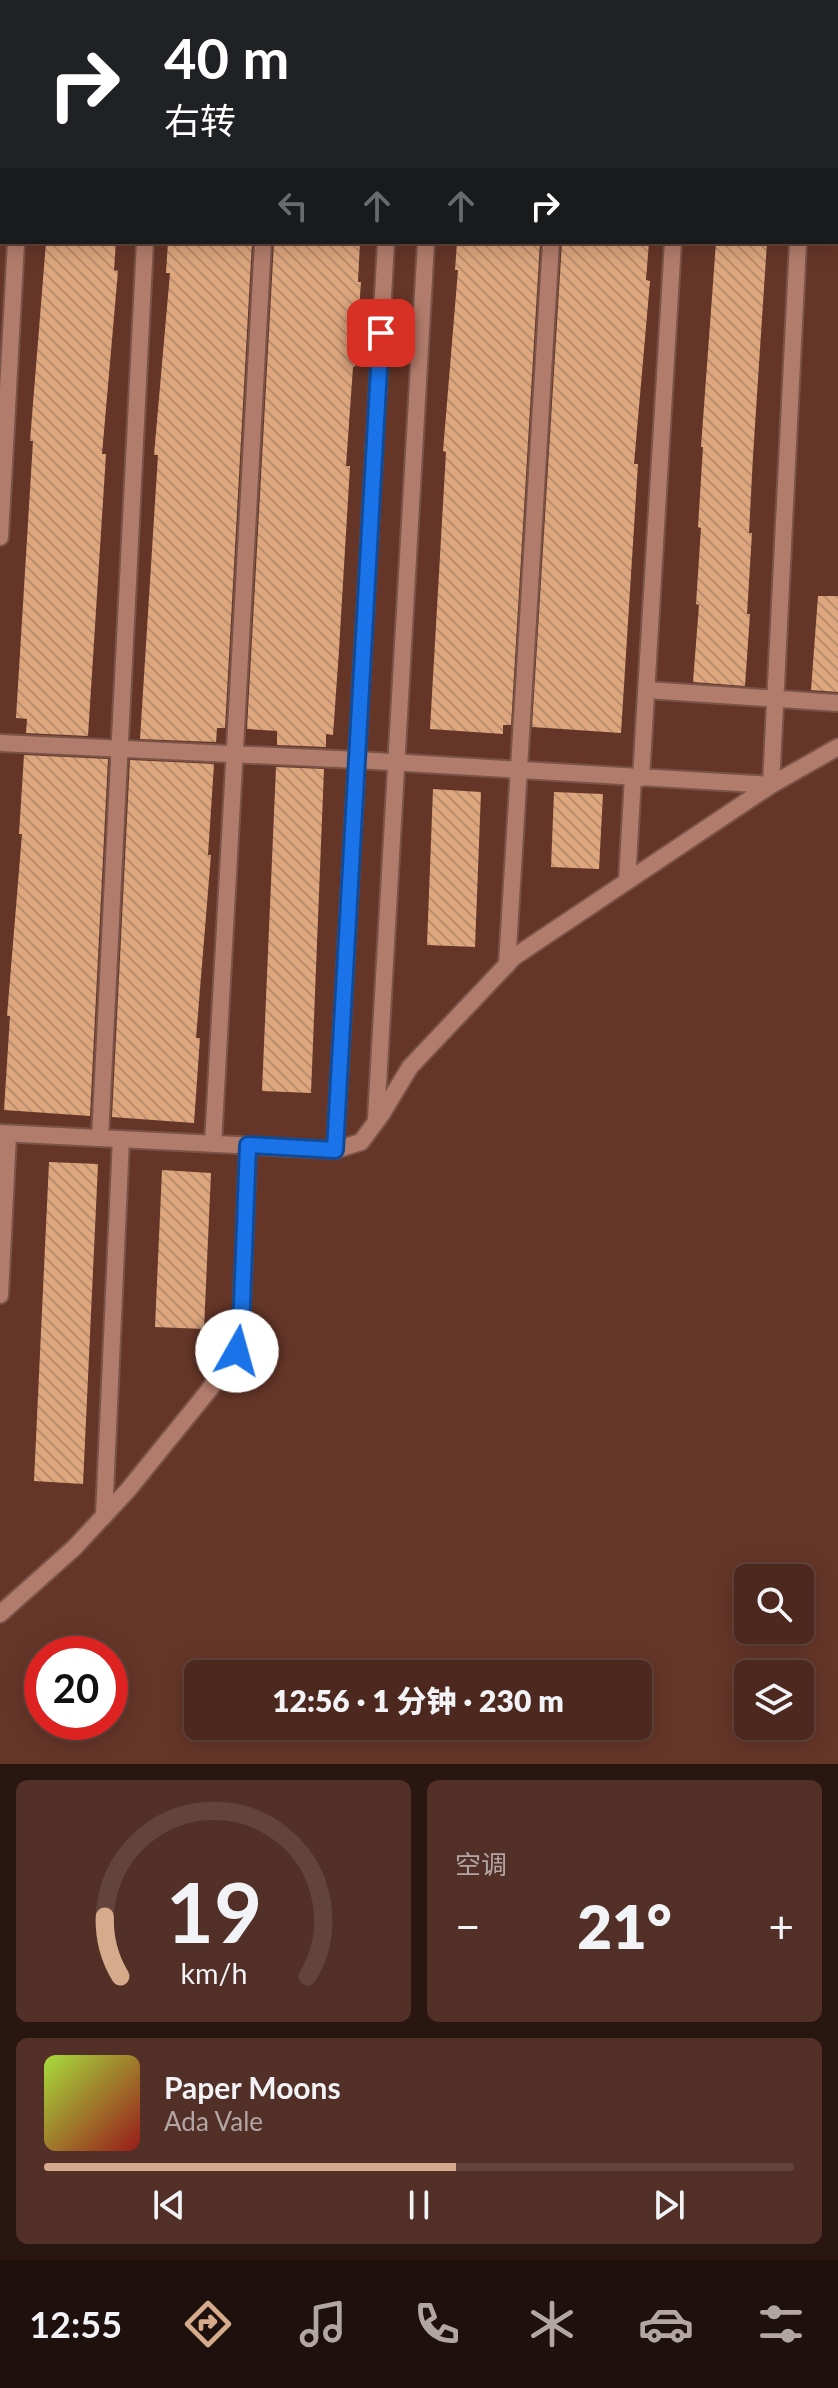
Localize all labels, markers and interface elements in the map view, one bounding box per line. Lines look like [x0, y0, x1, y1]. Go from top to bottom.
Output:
text: 40 m [164, 24, 289, 91]
icon: right [32, 32, 136, 136]
text: 右转 [164, 98, 236, 142]
icon: left [271, 184, 315, 228]
icon: ahead [355, 184, 399, 228]
icon: ahead [439, 184, 483, 228]
icon: right [523, 184, 567, 228]
pin [347, 299, 415, 367]
icon: arrive [359, 311, 403, 355]
position arrow [195, 1309, 279, 1393]
map controls [734, 1564, 814, 1740]
button: search [734, 1564, 814, 1644]
speed limit sign: 20 [24, 1636, 128, 1740]
button: layers [734, 1660, 814, 1740]
text: 12:56 · 1 分钟 · 230 m [272, 1682, 564, 1718]
text: 空调 [455, 1848, 507, 1880]
text: 19 [165, 1861, 262, 1961]
text: 21° [577, 1890, 672, 1962]
text: − [455, 1900, 481, 1952]
text: + [768, 1900, 794, 1952]
text: km/h [180, 1956, 247, 1990]
text: Paper Moons [164, 2069, 341, 2105]
text: Ada Vale [164, 2105, 263, 2137]
icon: previous [147, 2183, 191, 2227]
icon: pause [397, 2183, 441, 2227]
icon: next [647, 2183, 691, 2227]
icon: directions [180, 2296, 236, 2352]
icon: music [295, 2296, 351, 2352]
icon: phone [409, 2296, 465, 2352]
icon: climate [524, 2296, 580, 2352]
icon: car [638, 2296, 694, 2352]
icon: filters [753, 2296, 809, 2352]
text: 12:55 [29, 2302, 122, 2346]

